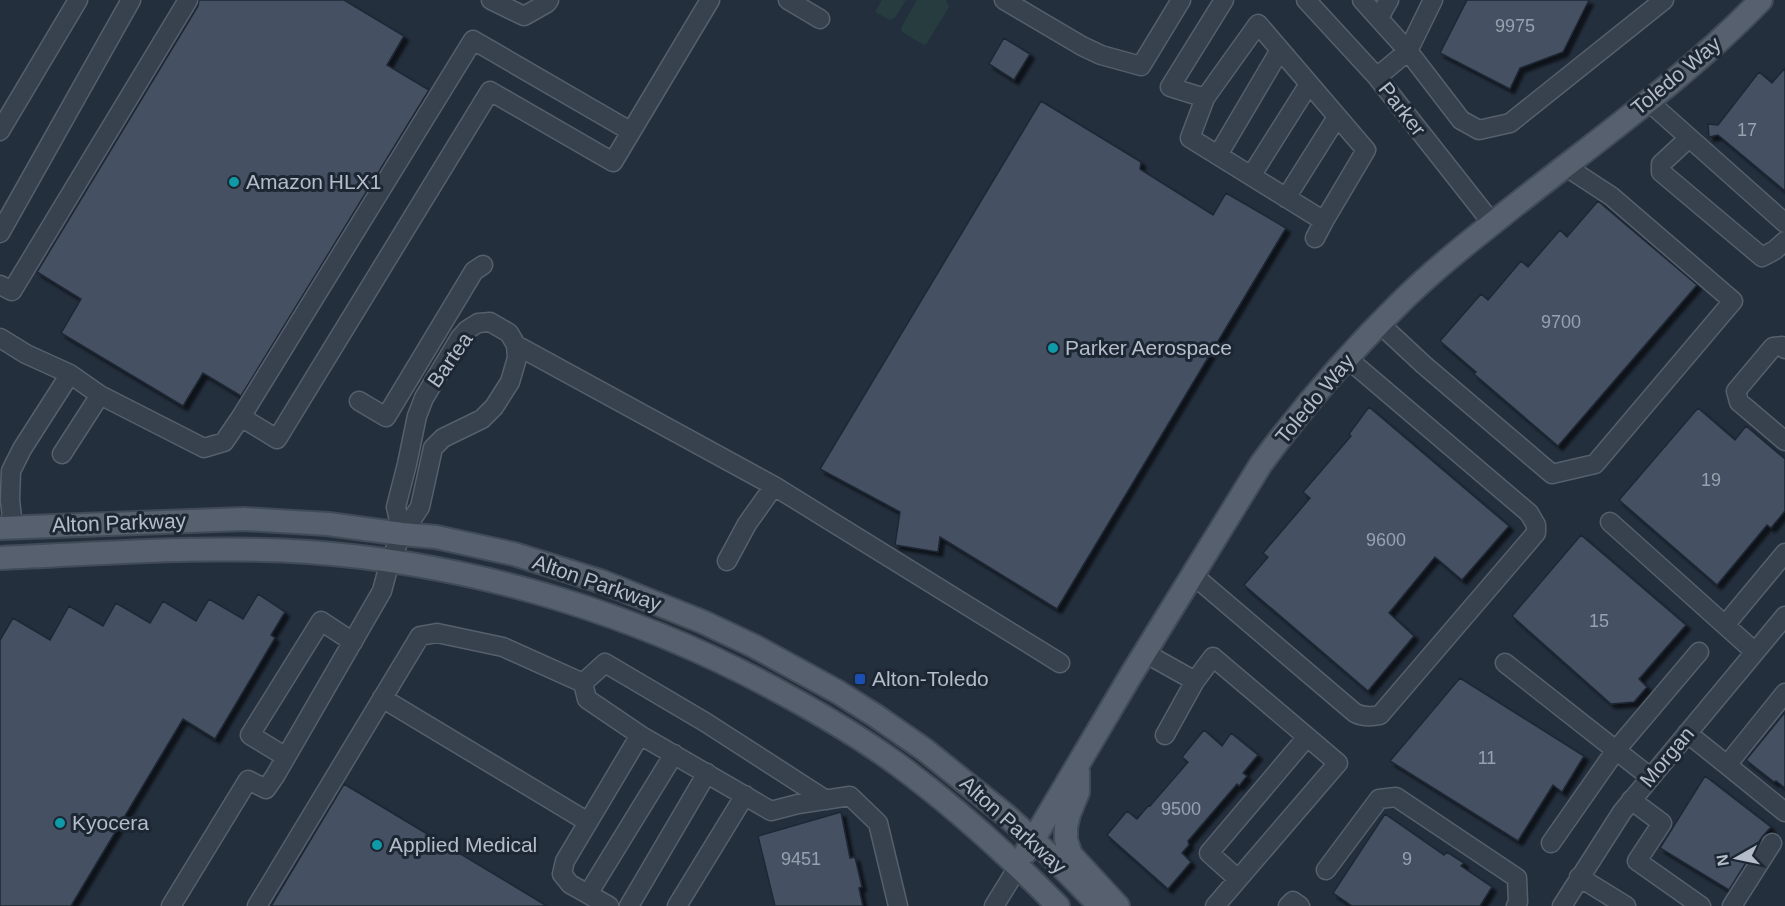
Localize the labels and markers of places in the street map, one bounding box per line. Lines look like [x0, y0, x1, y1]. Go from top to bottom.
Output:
place label: Amazon HLX1 [246, 170, 381, 193]
marker: Amazon HLX1 [227, 175, 241, 189]
place label: Parker Aerospace [1065, 336, 1232, 359]
marker: Parker Aerospace [1046, 341, 1060, 355]
place label: Alton-Toledo [872, 667, 989, 690]
marker: Alton-Toledo [853, 672, 867, 686]
place label: Kyocera [72, 811, 149, 834]
marker: Kyocera [53, 816, 67, 830]
place label: Applied Medical [389, 833, 537, 856]
marker: Applied Medical [370, 838, 384, 852]

